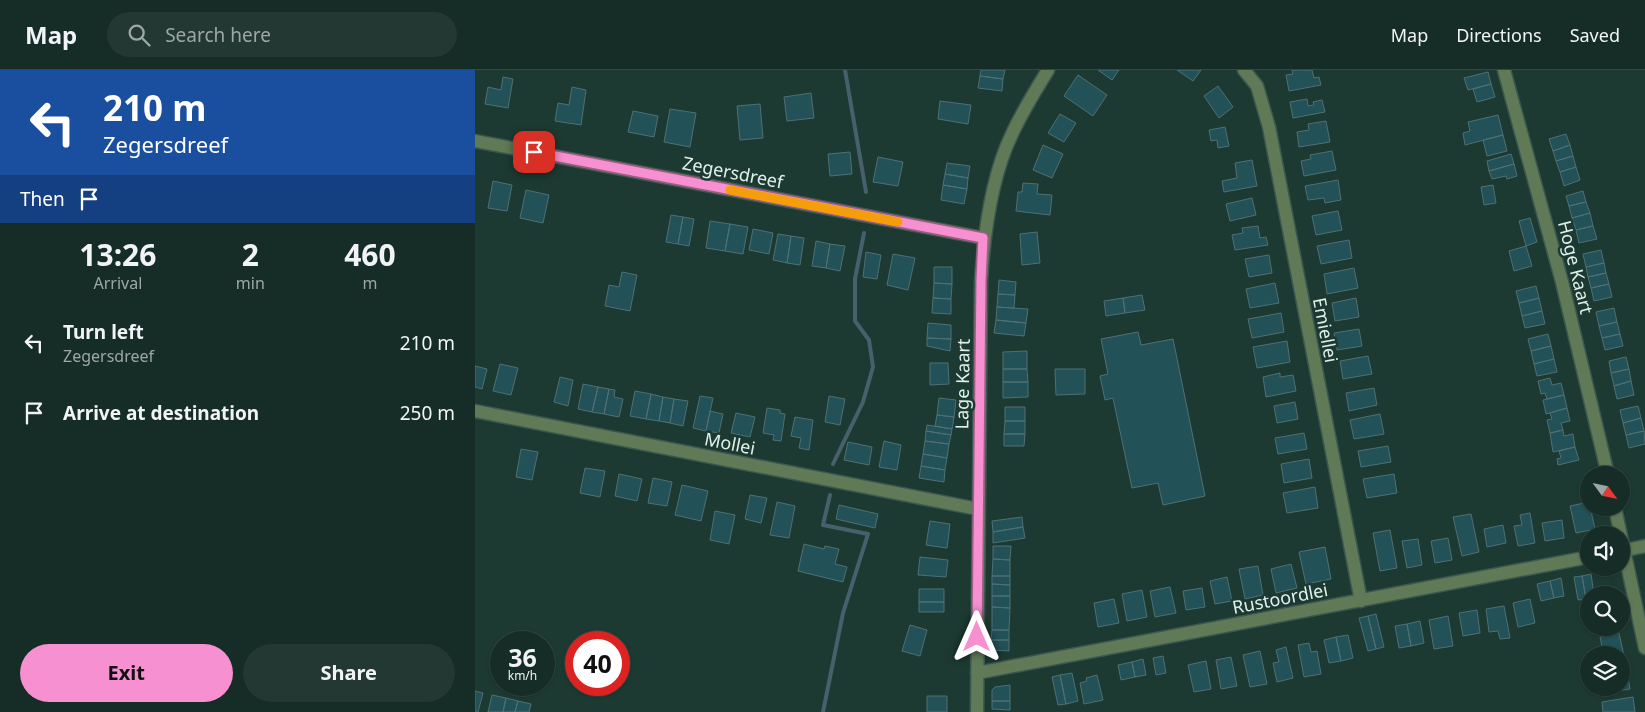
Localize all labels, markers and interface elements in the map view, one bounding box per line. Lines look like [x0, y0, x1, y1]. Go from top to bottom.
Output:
search box [107, 12, 457, 57]
text: Map [25, 18, 77, 51]
icon: search [125, 21, 153, 49]
text: Search here [165, 22, 271, 48]
text: Map [1391, 23, 1428, 47]
text: Directions [1456, 23, 1542, 47]
text: Saved [1570, 23, 1620, 47]
text: 210 m [103, 84, 206, 131]
icon: left [20, 90, 85, 155]
text: Zegersdreef [103, 129, 228, 159]
pin [513, 131, 555, 173]
icon: arrive [520, 138, 548, 166]
street label: Zegersdreef [680, 150, 786, 194]
icon: arrive [75, 185, 103, 213]
text: Then [20, 186, 65, 212]
street label: Hoge Kaart [1553, 218, 1599, 317]
text: 13:26 [79, 234, 156, 275]
text: 2 [242, 234, 259, 275]
text: 460 [344, 234, 396, 275]
text: Arrival [93, 272, 142, 294]
text: min [236, 272, 265, 294]
text: m [362, 272, 377, 294]
street label: Emiellei [1308, 295, 1344, 365]
text: Turn left [63, 319, 144, 345]
icon: left [20, 329, 48, 357]
text: 210 m [400, 330, 455, 356]
street label: Lage Kaart [949, 338, 975, 430]
text: Zegersdreef [63, 345, 154, 367]
icon: arrive [20, 399, 48, 427]
text: Arrive at destination [63, 400, 259, 426]
text: 250 m [400, 400, 455, 426]
street label: Mollei [703, 426, 757, 460]
north arrow [1580, 466, 1630, 516]
map controls [1580, 466, 1630, 696]
button: sound [1580, 526, 1630, 576]
street label: Rustoordlei [1230, 577, 1330, 619]
button: search [1580, 586, 1630, 636]
position arrow [950, 610, 1002, 662]
speed limit sign: 40 [565, 631, 630, 696]
text: 36 [508, 640, 537, 674]
button: Exit [20, 644, 233, 702]
button: Share [243, 644, 455, 702]
button: layers [1580, 646, 1630, 696]
text: km/h [508, 667, 537, 684]

